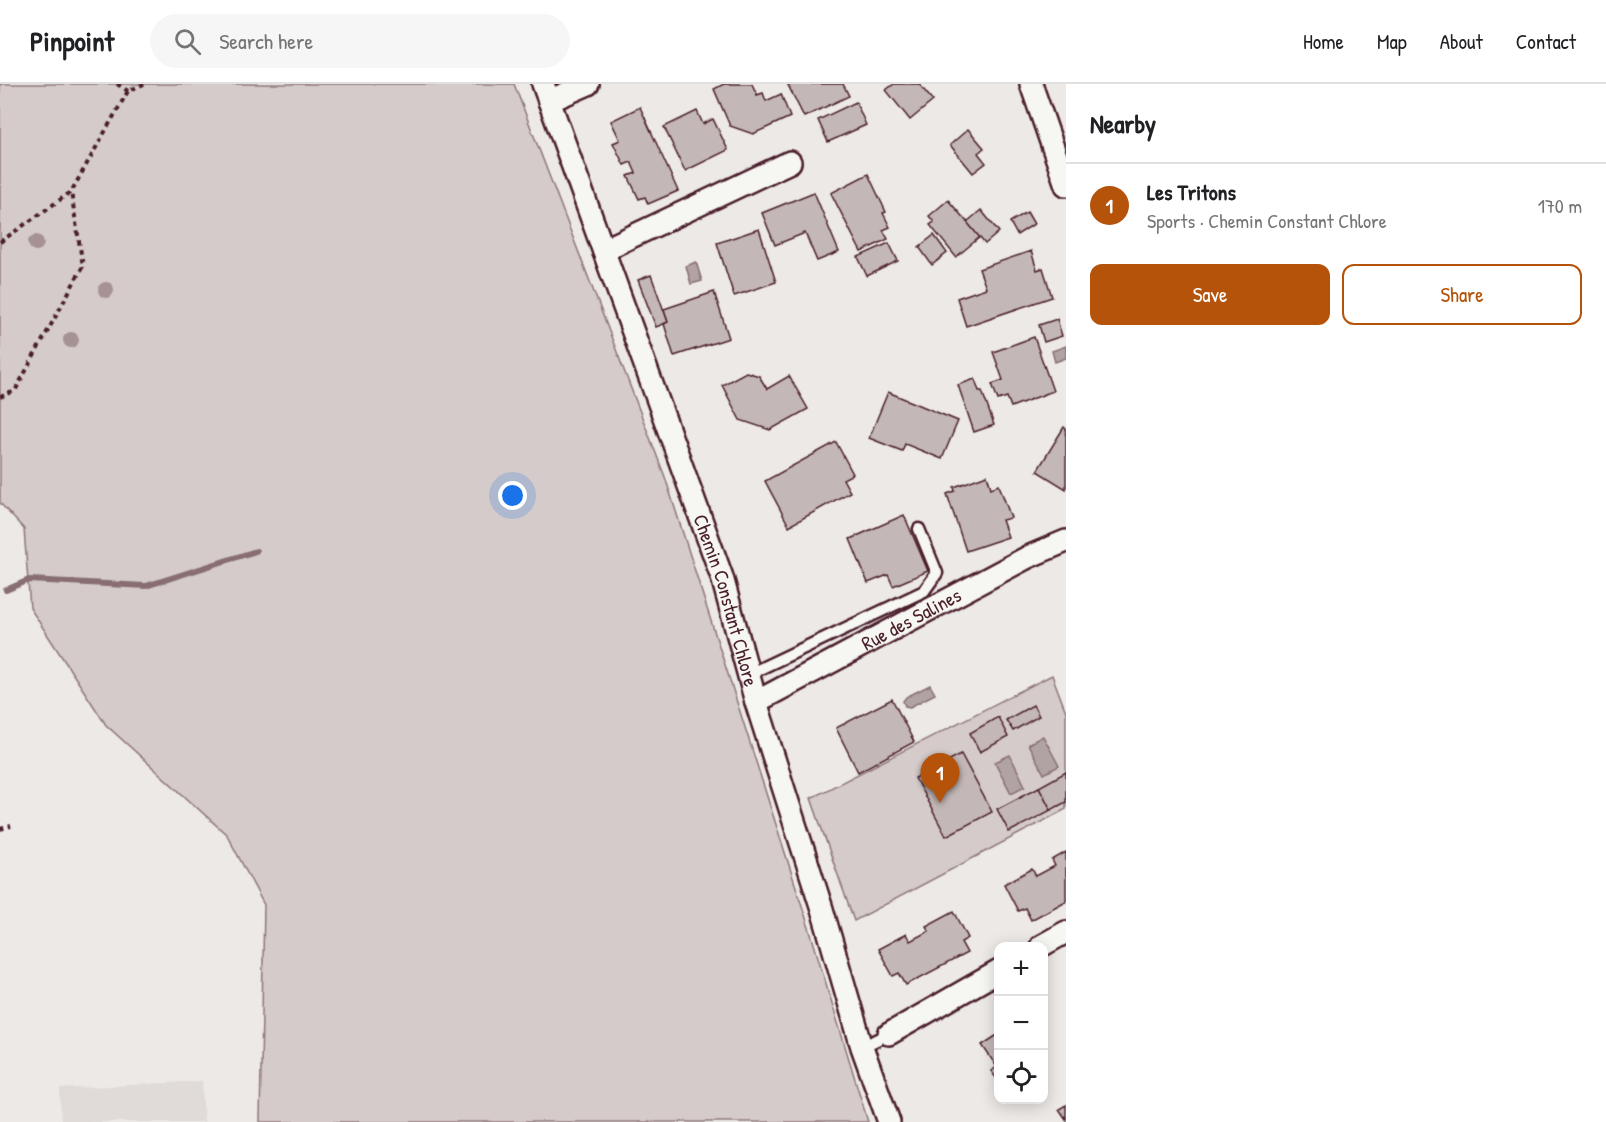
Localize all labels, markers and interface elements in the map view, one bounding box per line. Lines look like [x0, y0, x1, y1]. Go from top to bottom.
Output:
search box [150, 14, 570, 68]
text: Pinpoint [30, 22, 114, 60]
icon: search [171, 25, 204, 58]
text: Search here [219, 26, 313, 56]
text: Home [1303, 27, 1344, 56]
text: Map [1377, 27, 1407, 56]
text: About [1440, 27, 1483, 56]
text: Contact [1516, 27, 1576, 56]
text: Nearby [1090, 106, 1156, 141]
text: Les Tritons [1147, 177, 1236, 207]
text: 1 [1106, 192, 1113, 219]
text: 170 m [1538, 192, 1582, 219]
text: Sports · Chemin Constant Chlore [1147, 207, 1387, 234]
button: Save [1090, 264, 1330, 325]
button: Share [1342, 264, 1582, 325]
your location [498, 481, 527, 510]
street label: Chemin Constant Chlore [687, 510, 765, 689]
street label: Rue des Salines [856, 581, 966, 656]
pin: 1 [920, 754, 960, 803]
map controls [994, 942, 1048, 1104]
button: + [994, 942, 1048, 996]
button: − [994, 996, 1048, 1050]
button: locate [994, 1050, 1048, 1104]

